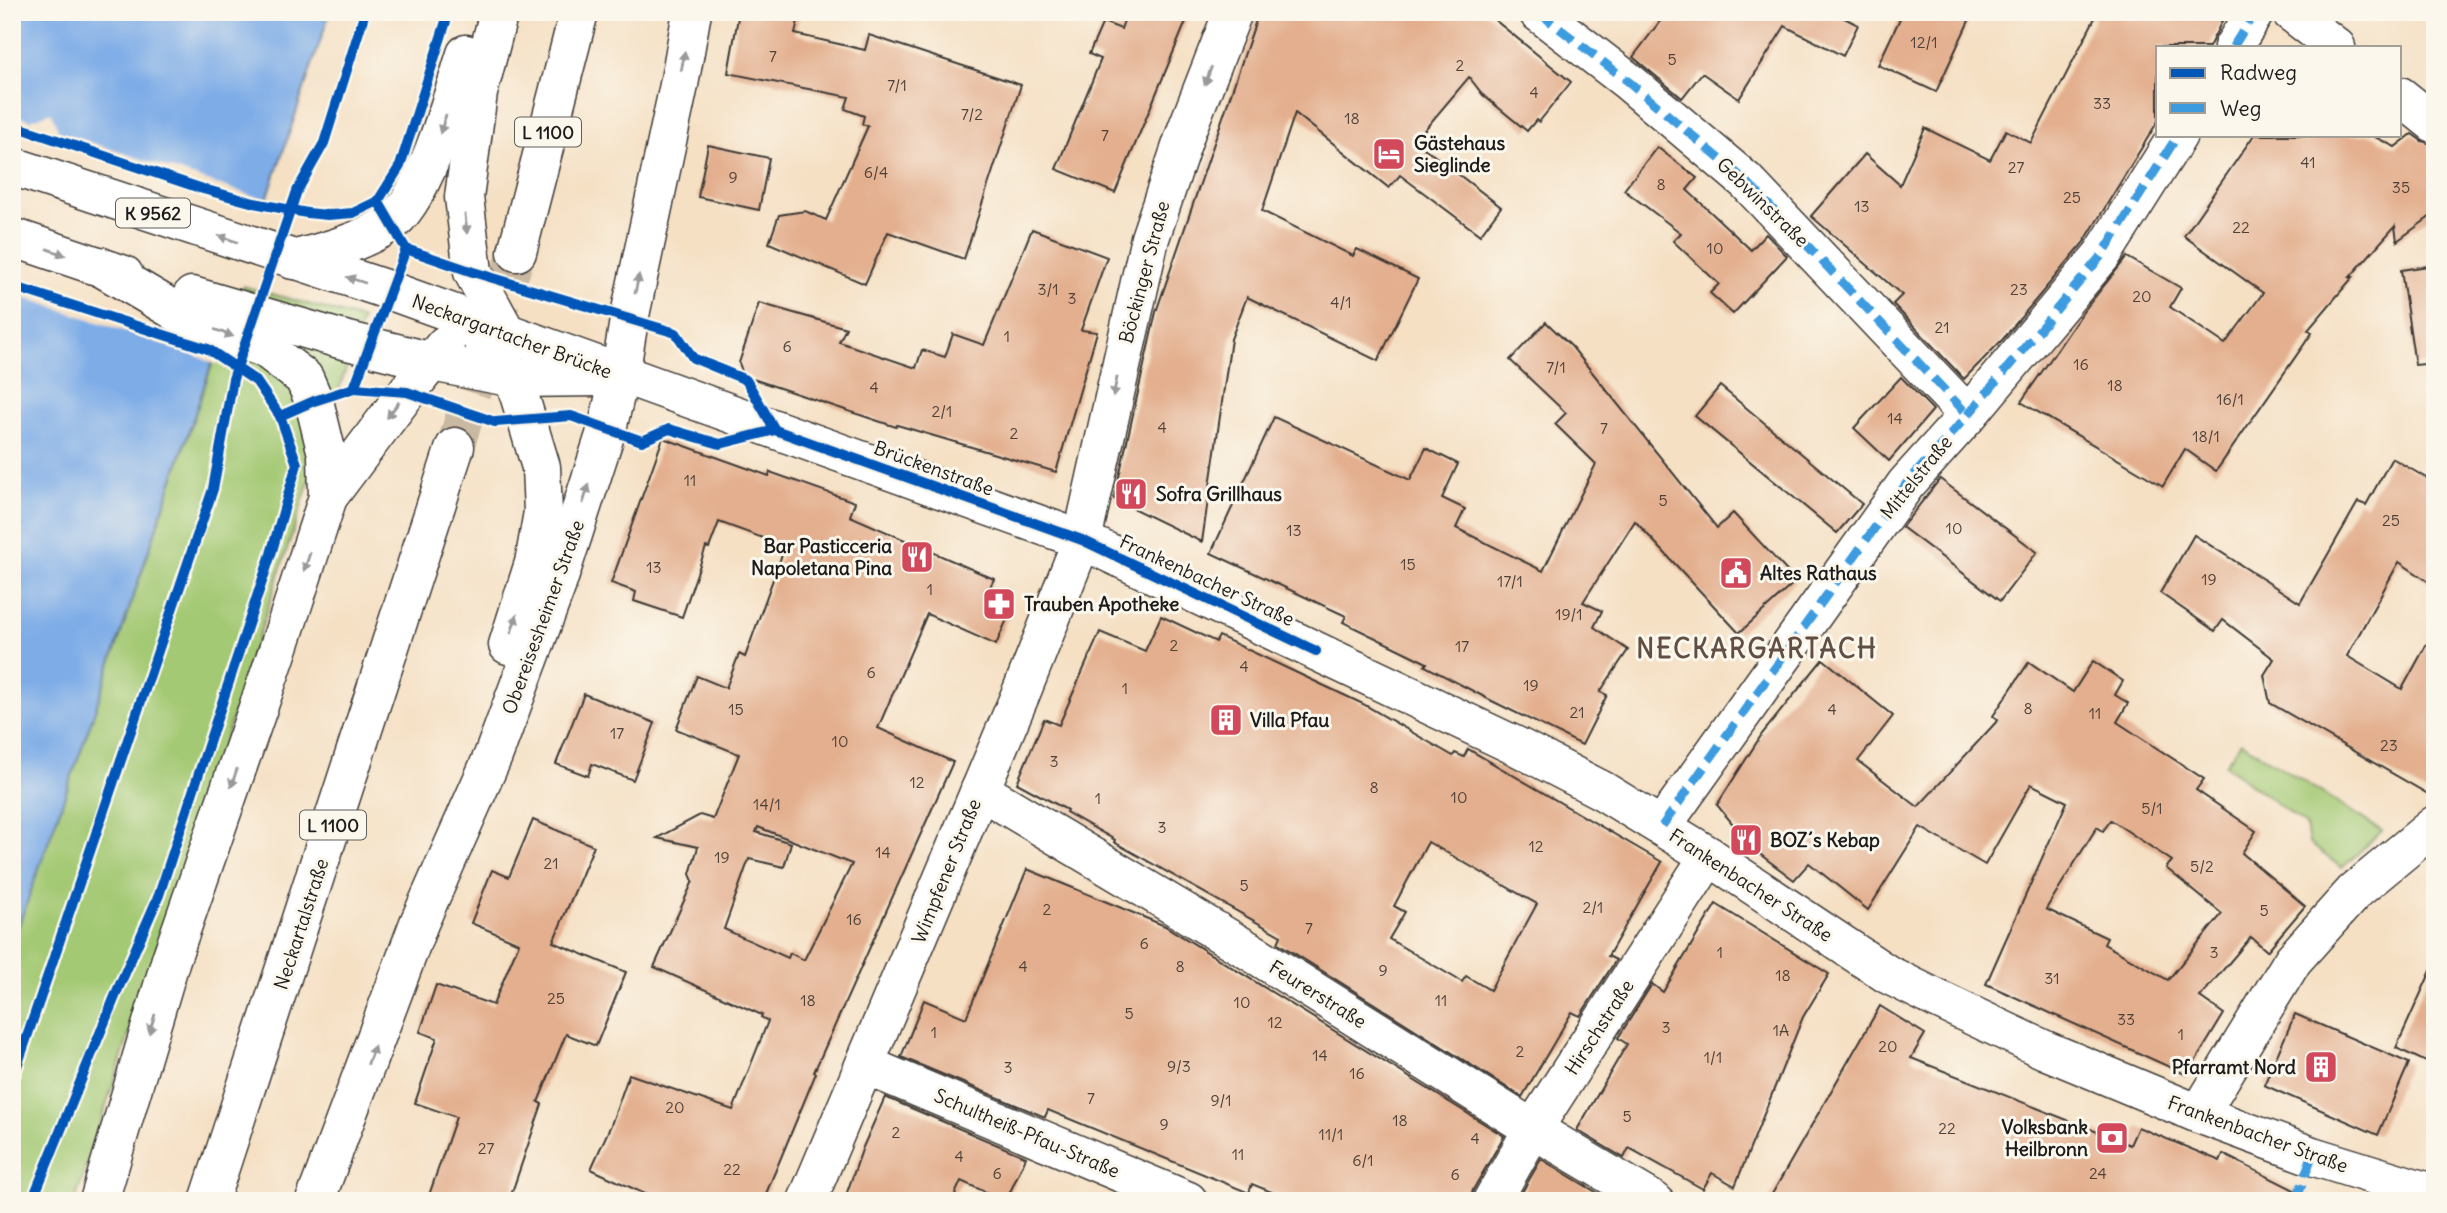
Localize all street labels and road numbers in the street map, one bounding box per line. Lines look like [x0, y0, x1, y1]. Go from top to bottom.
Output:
road number: L 1100 [515, 118, 581, 146]
street label: Gebwinstraße [1712, 152, 1814, 252]
road number: K 9562 [116, 198, 190, 228]
street label: Böckinger Straße [1113, 198, 1175, 346]
street label: Neckargartacher Brücke [409, 289, 615, 383]
street label: Mittelstraße [1875, 430, 1957, 524]
street label: Brückenstraße [871, 435, 997, 501]
street label: Obereisesheimer Straße [497, 517, 589, 717]
street label: Frankenbacher Straße [1116, 529, 1298, 631]
street label: Wimpfener Straße [906, 795, 986, 947]
road number: L 1100 [300, 810, 366, 840]
street label: Frankenbacher Straße [1665, 823, 1837, 947]
street label: Neckartalstraße [268, 855, 334, 993]
street label: Feurerstraße [1265, 955, 1371, 1033]
street label: Hirschstraße [1559, 975, 1639, 1079]
street label: Schultheiß-Pfau-Straße [931, 1083, 1123, 1183]
street label: Frankenbacher Straße [2165, 1090, 2351, 1178]

